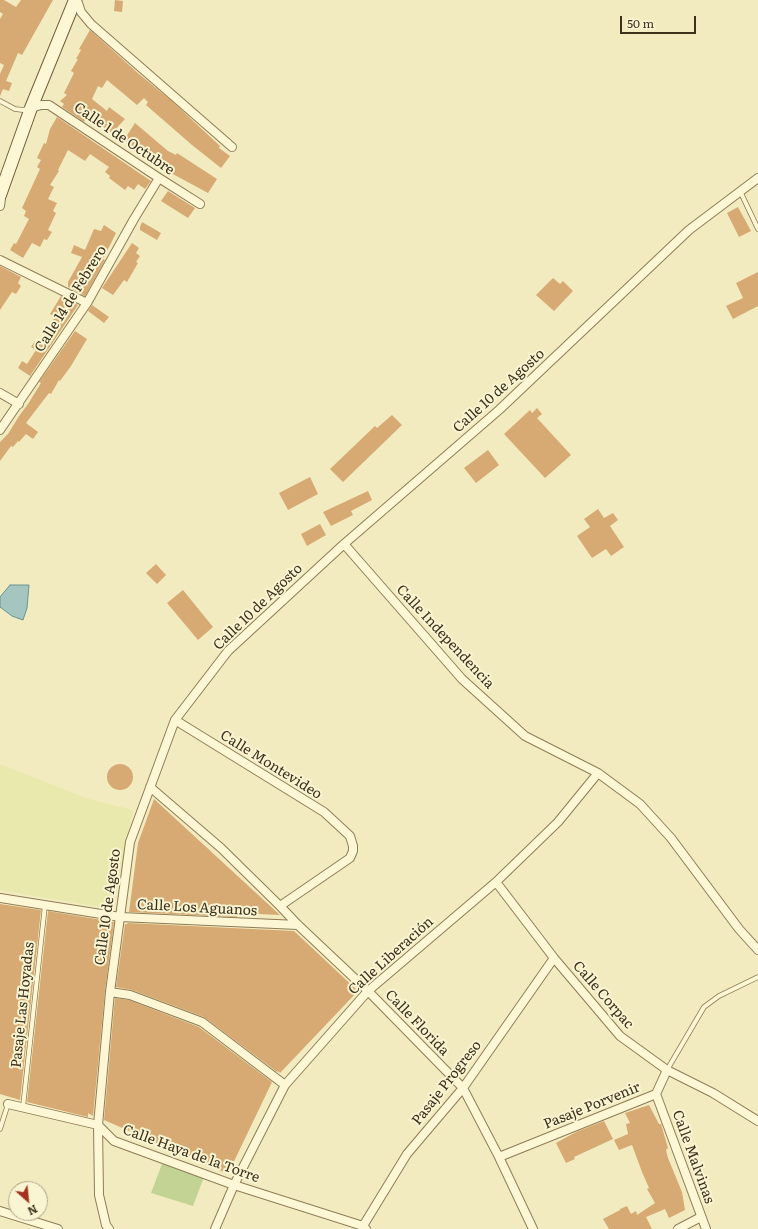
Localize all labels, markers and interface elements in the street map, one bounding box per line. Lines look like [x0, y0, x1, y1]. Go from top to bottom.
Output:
scale bar [622, 8, 698, 34]
text: 50 m [627, 14, 654, 32]
street label: Calle 1 de Octubre [71, 99, 177, 179]
street label: Calle 14 de Febrero [32, 243, 110, 355]
street label: Calle 10 de Agosto [450, 345, 548, 437]
street label: Calle 10 de Agosto [210, 560, 306, 654]
street label: Calle Independencia [393, 582, 497, 692]
street label: Calle Montevideo [217, 727, 325, 803]
street label: Calle 10 de Agosto [92, 848, 124, 966]
street label: Calle Los Aguanos [136, 896, 258, 920]
street label: Calle Liberación [345, 913, 437, 999]
street label: Pasaje Las Hoyadas [8, 941, 38, 1069]
street label: Calle Corpac [569, 958, 637, 1032]
street label: Calle Florida [381, 987, 453, 1059]
street label: Pasaje Progreso [409, 1037, 485, 1129]
street label: Pasaje Porvenir [541, 1079, 643, 1133]
street label: Calle Malvinas [668, 1108, 718, 1206]
street label: Calle Haya de la Torre [120, 1121, 262, 1187]
north arrow [8, 1181, 48, 1221]
text: N [25, 1202, 41, 1220]

